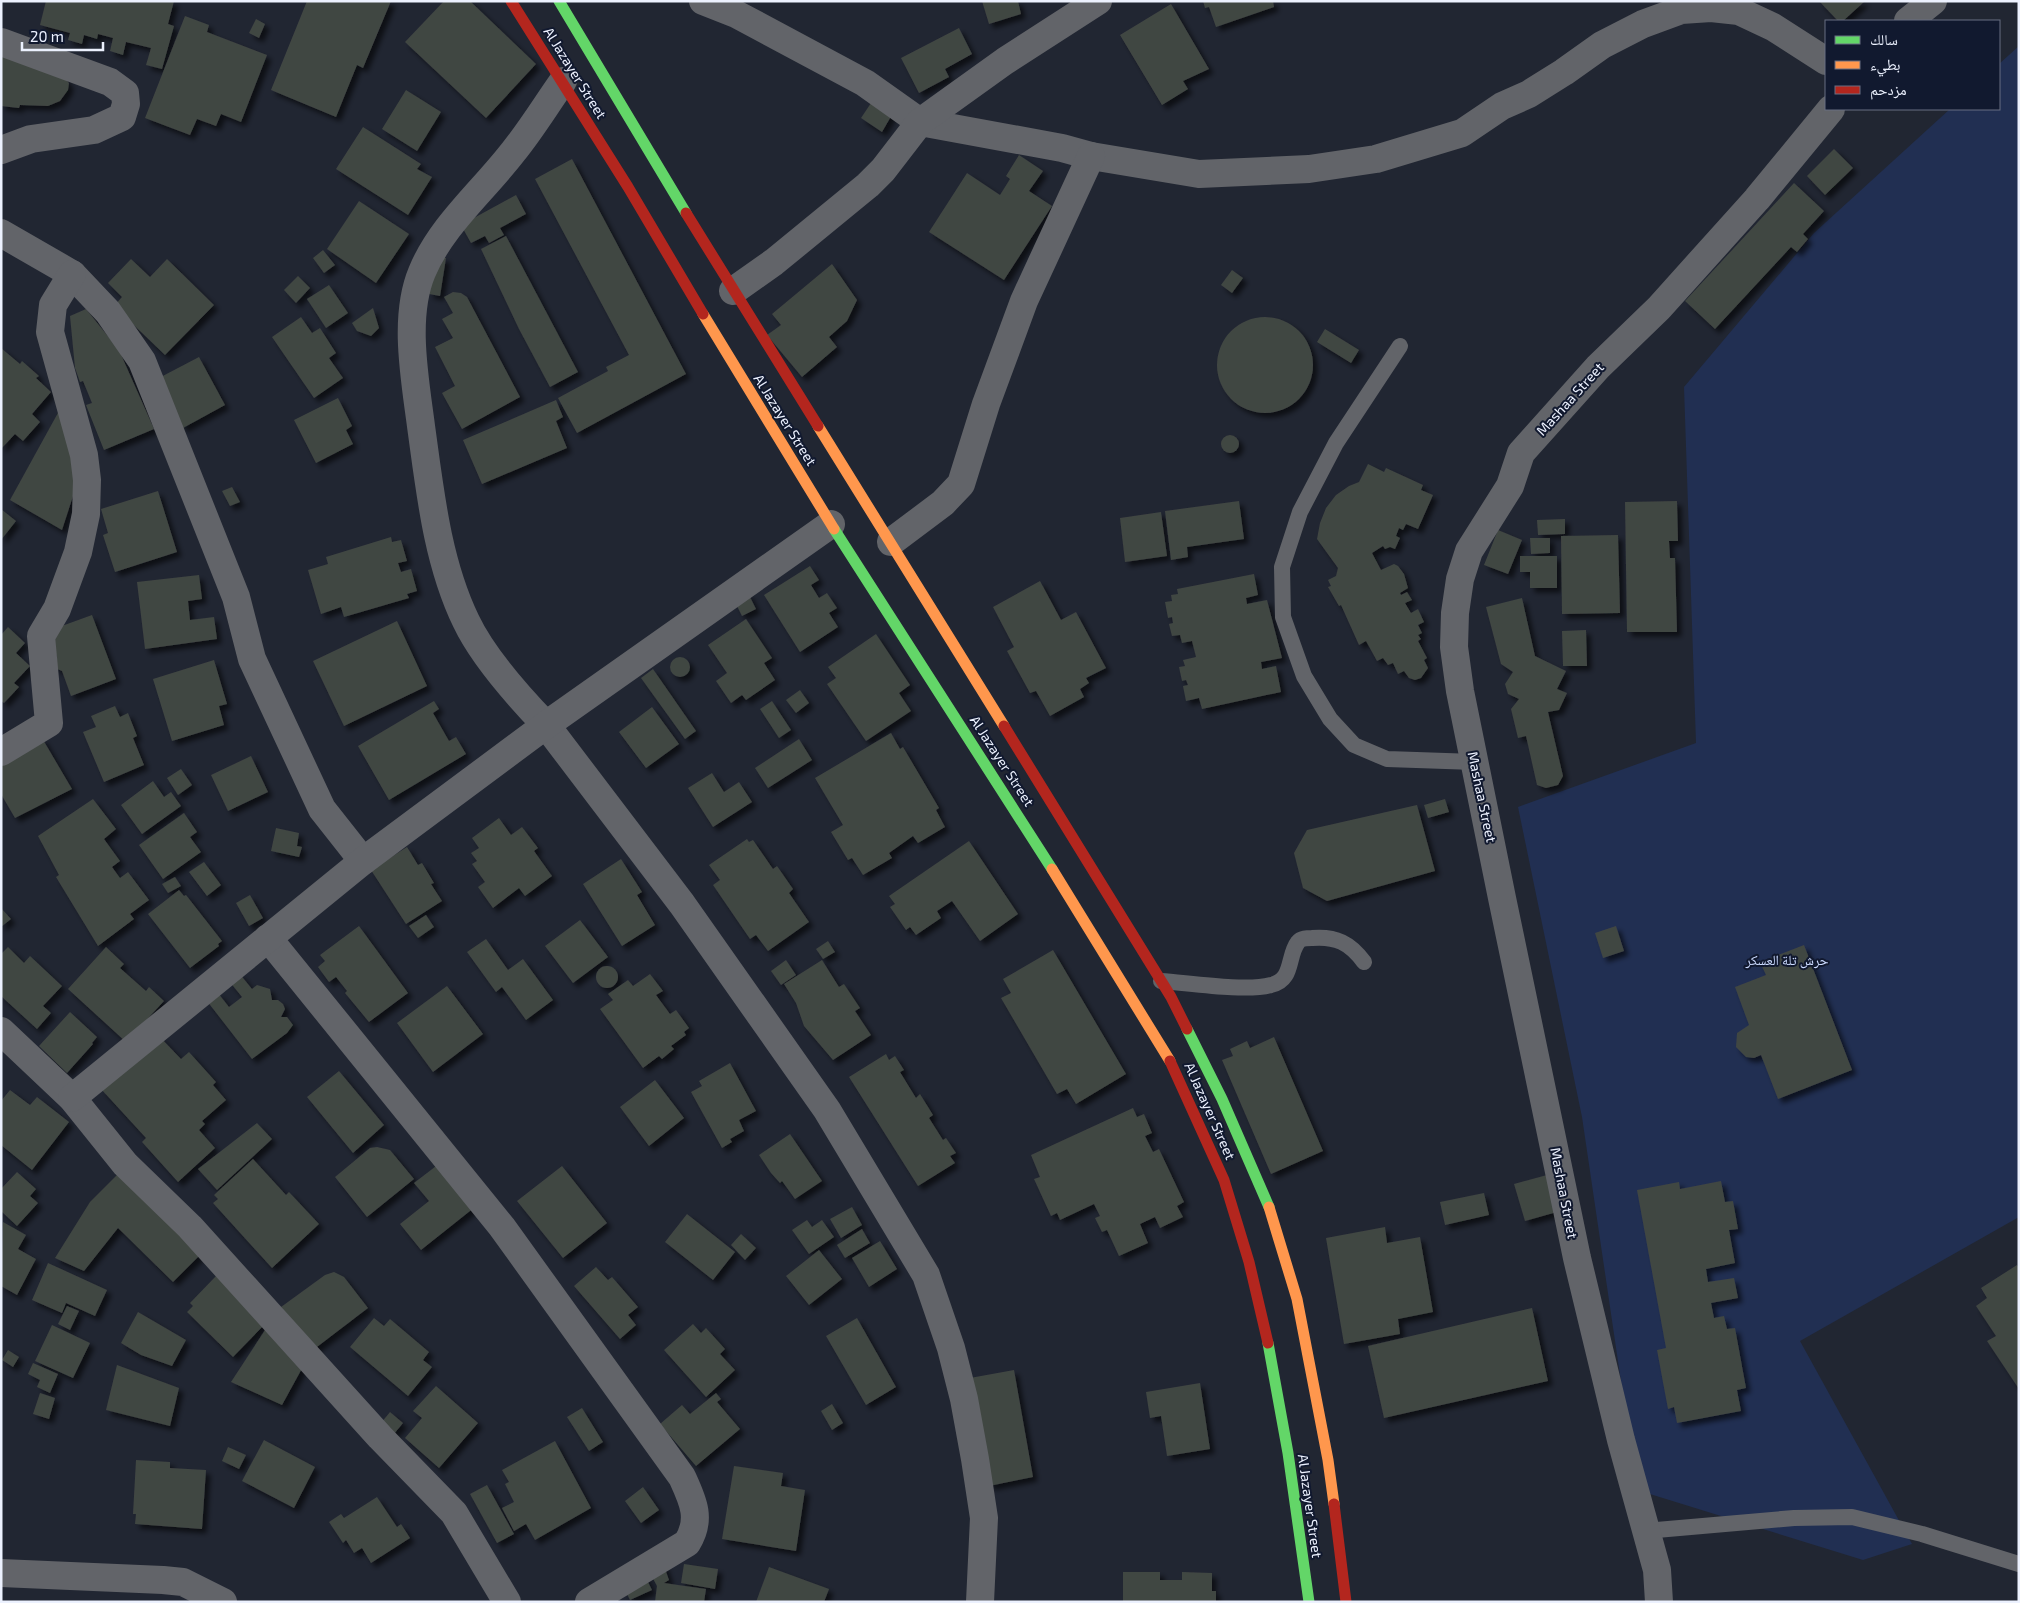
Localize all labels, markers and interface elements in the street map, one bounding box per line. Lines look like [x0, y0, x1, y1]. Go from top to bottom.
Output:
scale bar [22, 20, 104, 52]
legend [1825, 20, 2000, 110]
street label: Al Jazayer Street [540, 24, 610, 122]
text: 20 m [30, 27, 64, 45]
text: سالك [1870, 30, 1898, 48]
text: بطيء [1870, 55, 1900, 77]
text: مزدحم [1870, 80, 1907, 100]
street label: Mashaa Street [1532, 359, 1607, 439]
street label: Al Jazayer Street [750, 371, 820, 469]
street label: Al Jazayer Street [967, 712, 1038, 809]
street label: Mashaa Street [1465, 750, 1500, 844]
park label: حرش تلة العسكر [1744, 951, 1829, 969]
street label: Al Jazayer Street [1181, 1059, 1240, 1162]
street label: Mashaa Street [1547, 1146, 1582, 1240]
street label: Al Jazayer Street [1295, 1453, 1326, 1559]

